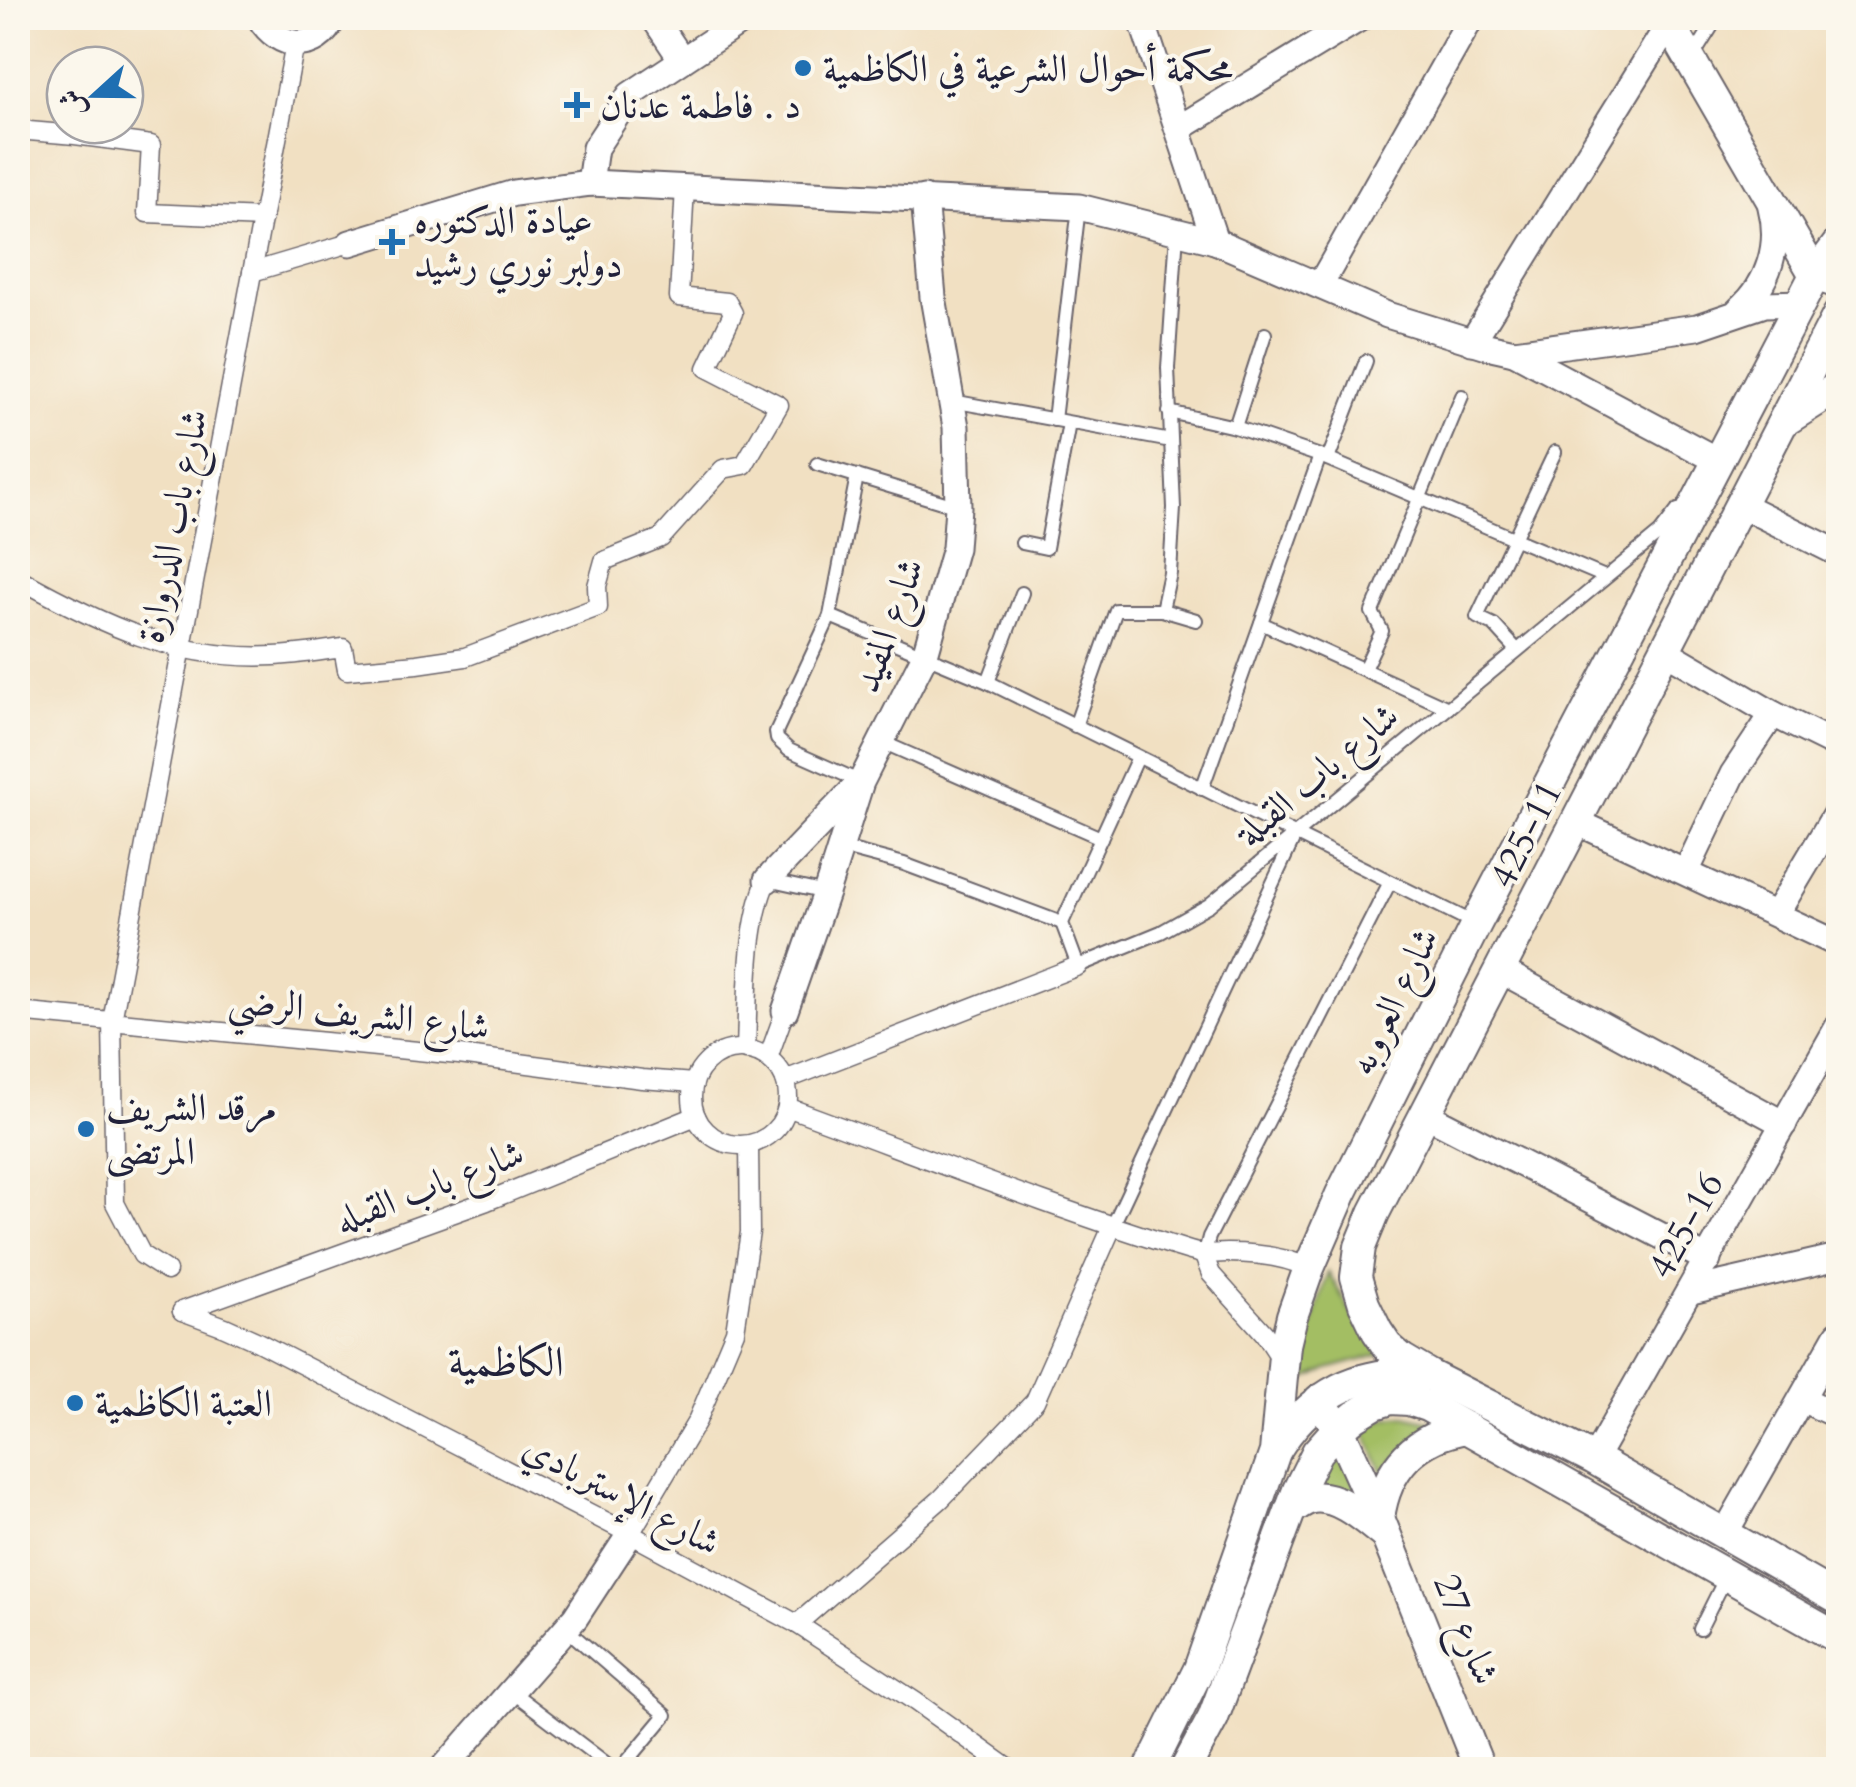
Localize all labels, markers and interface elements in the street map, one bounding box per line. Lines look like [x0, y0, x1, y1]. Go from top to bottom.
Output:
place label: محكمة أحوال الشرعية في الكاظمية [823, 42, 1233, 99]
north arrow [45, 45, 145, 145]
marker: محكمة أحوال الشرعية في الكاظمية [792, 57, 814, 79]
place label: د . فاطمة عدنان [600, 80, 801, 132]
text: ش [50, 84, 95, 123]
marker: د . فاطمة عدنان [564, 92, 590, 118]
place label: عيادة الدكتوره دولبر نوري رشيد [414, 195, 623, 295]
marker: عيادة الدكتوره دولبر نوري رشيد [379, 229, 405, 255]
street label: شارع باب الدروازة [125, 405, 225, 648]
street label: شارع المفيد [841, 551, 941, 701]
street label: شارع باب القبلة [1223, 691, 1413, 863]
street label: 425-11 [1477, 772, 1575, 897]
street label: شارع العروبه [1336, 919, 1455, 1086]
street label: شارع الشريف الرضي [225, 974, 492, 1062]
place label: مرقد الشريف المرتضى [106, 1082, 277, 1178]
marker: مرقد الشريف المرتضى [75, 1118, 97, 1140]
street label: شارع باب القبله [327, 1127, 533, 1251]
street label: 425-16 [1635, 1163, 1736, 1288]
district label: الكاظمية [448, 1334, 564, 1391]
place label: العتبة الكاظمية [95, 1378, 272, 1430]
marker: العتبة الكاظمية [64, 1392, 86, 1414]
street label: شارع الإستربادي [512, 1421, 729, 1572]
street label: شارع 27 [1417, 1566, 1512, 1694]

